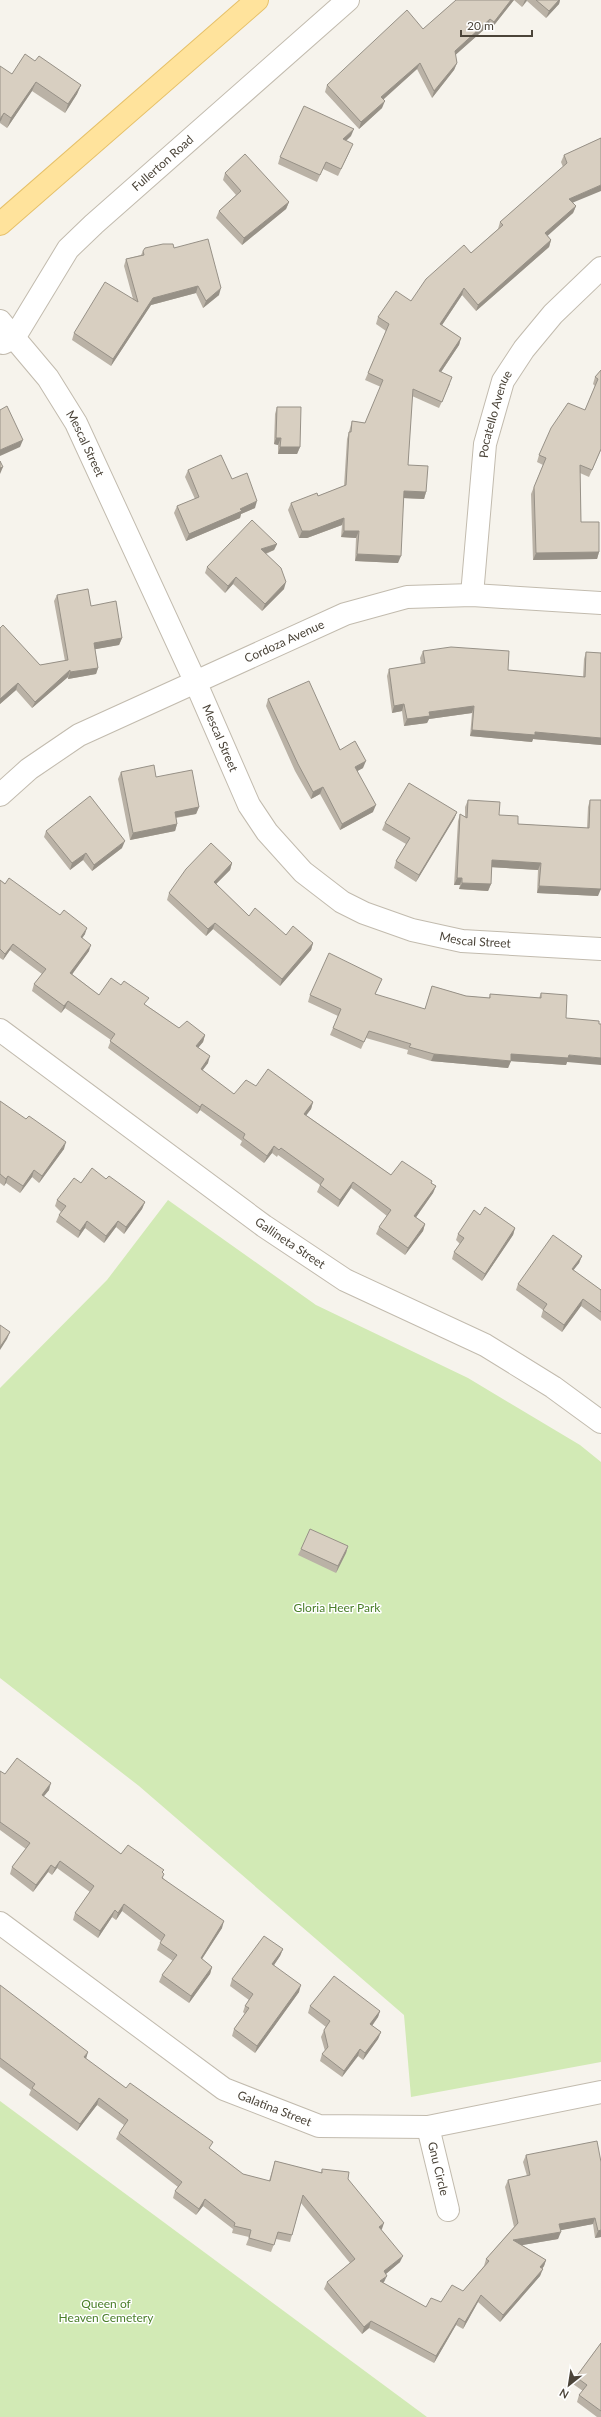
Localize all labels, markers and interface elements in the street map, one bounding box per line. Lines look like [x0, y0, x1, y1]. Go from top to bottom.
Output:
scale bar [461, 12, 532, 38]
text: 20 m [467, 18, 494, 33]
street label: Fullerton Road [129, 132, 196, 194]
street label: Pocatello Avenue [476, 367, 515, 459]
street label: Mescal Street [63, 407, 108, 480]
street label: Cordoza Avenue [242, 616, 326, 666]
street label: Mescal Street [199, 702, 242, 775]
street label: Mescal Street [438, 928, 512, 951]
street label: Gallineta Street [252, 1214, 329, 1272]
park label: Gloria Heer Park [294, 1600, 381, 1615]
street label: Galatina Street [236, 2087, 314, 2130]
street label: Gnu Circle [425, 2140, 452, 2197]
park label: Queen of Heaven Cemetery [59, 2296, 154, 2325]
north arrow [549, 2365, 589, 2405]
text: N [557, 2386, 571, 2402]

